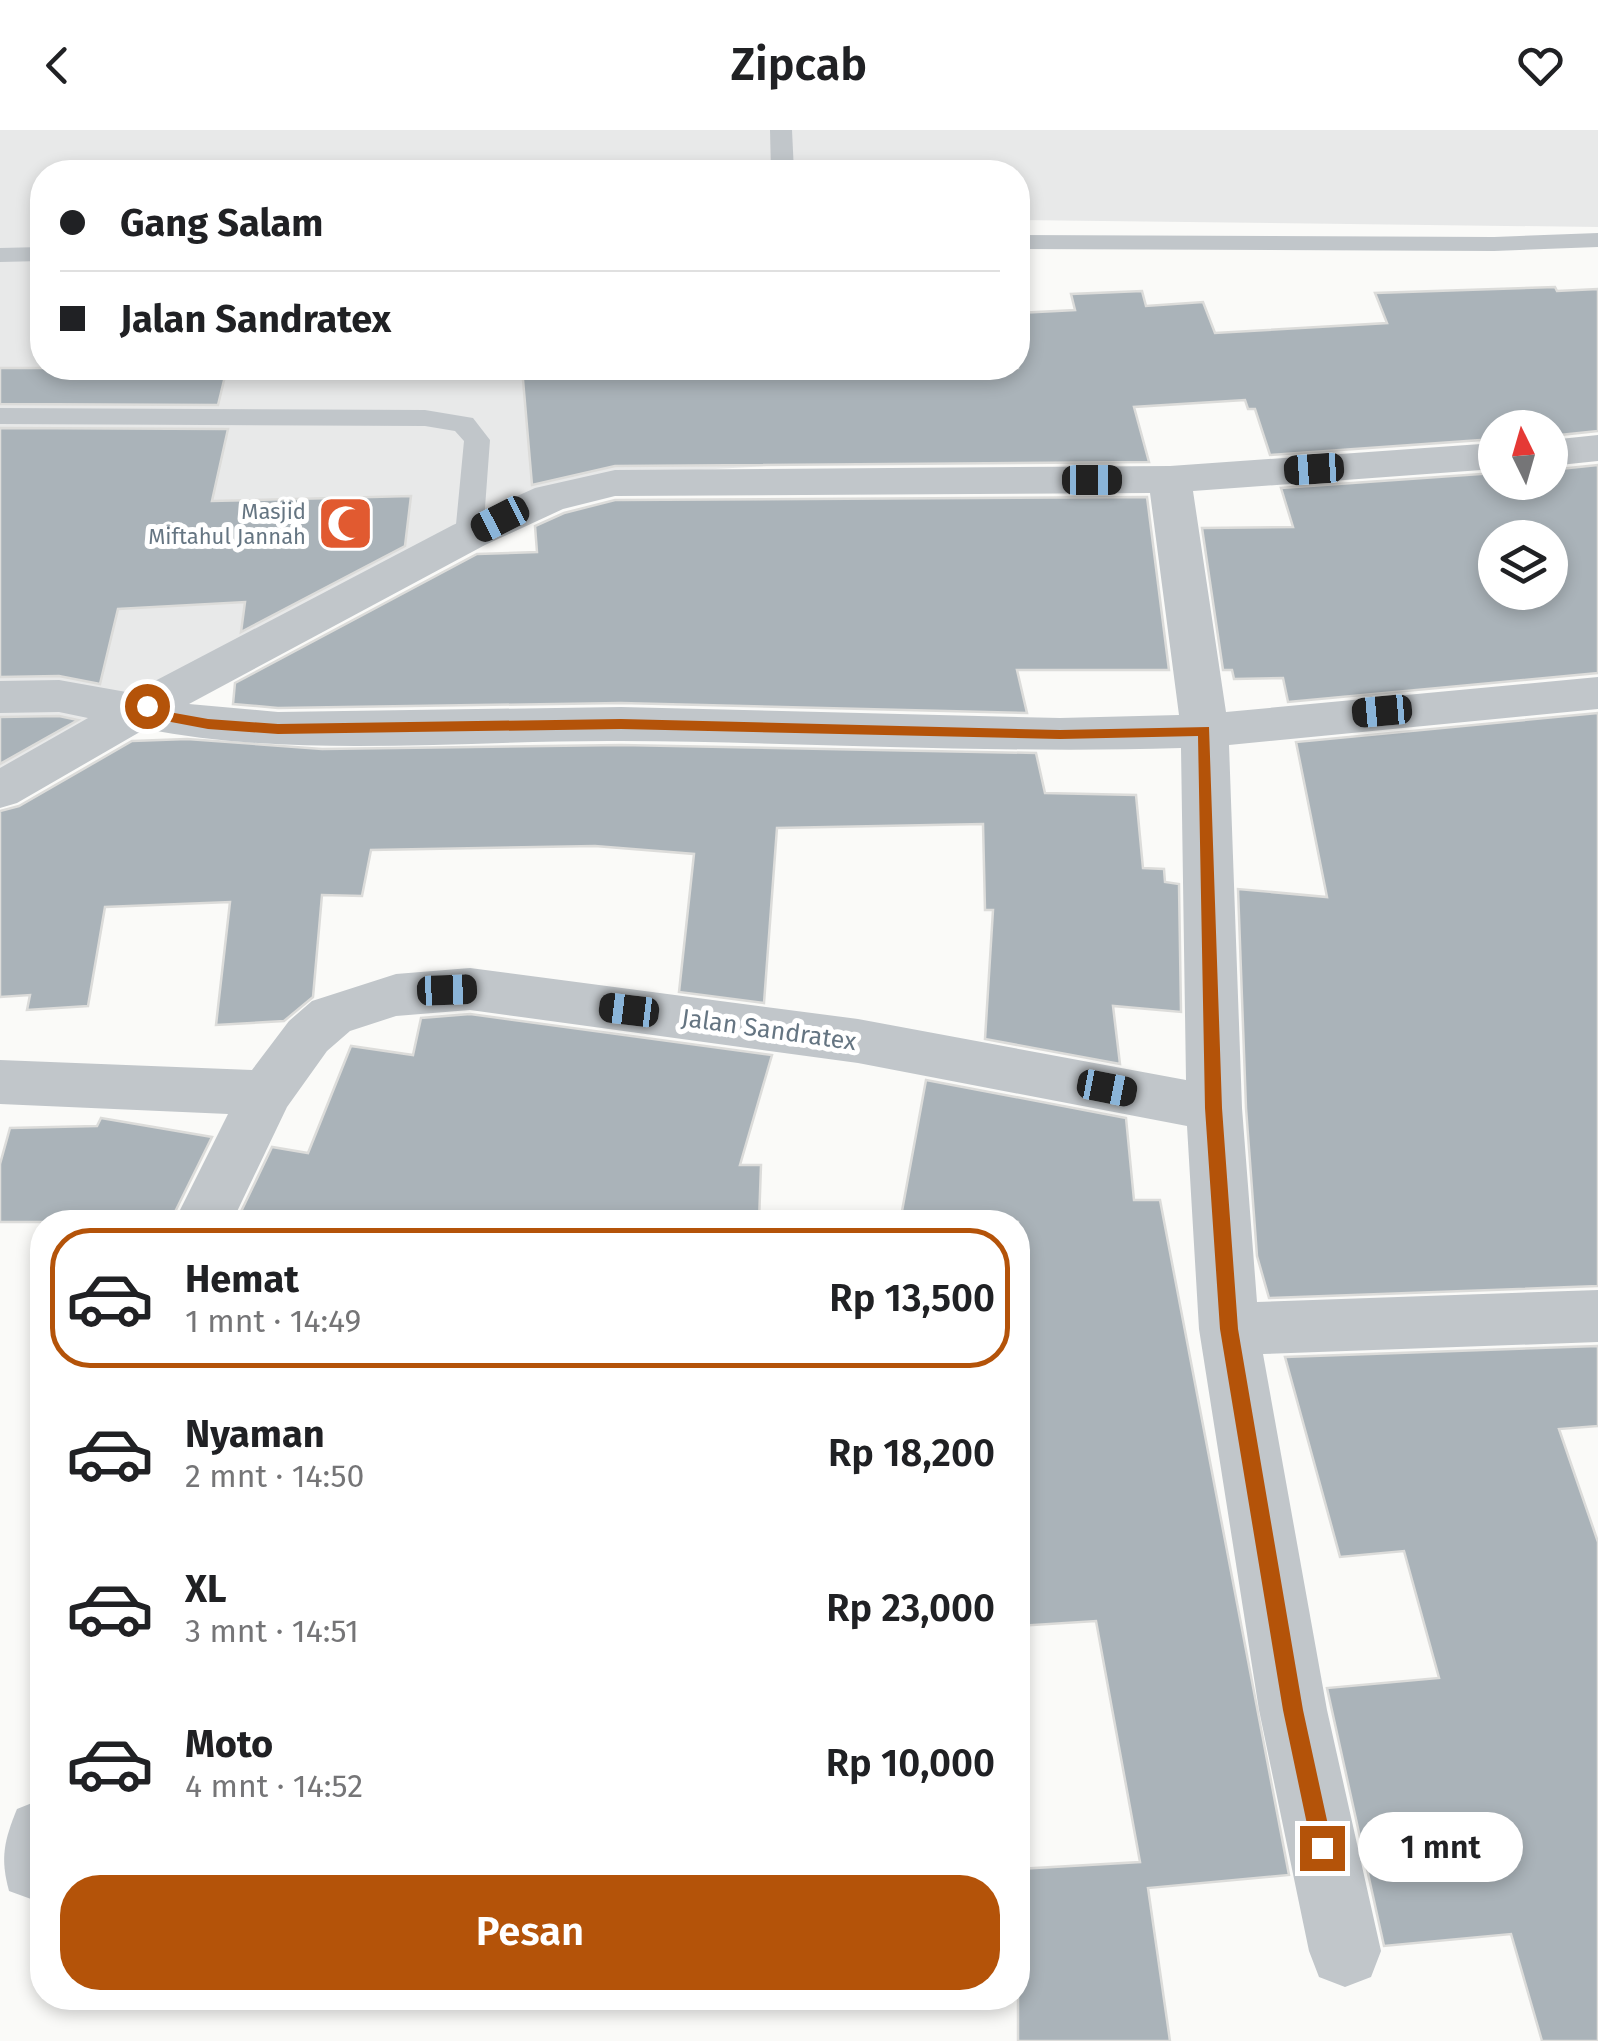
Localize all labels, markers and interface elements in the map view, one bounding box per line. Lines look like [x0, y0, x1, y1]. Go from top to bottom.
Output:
icon: back [30, 38, 85, 93]
text: Zipcab [731, 38, 867, 92]
icon: heart [1513, 38, 1568, 93]
text: Gang Salam [120, 200, 323, 246]
text: Jalan Sandratex [120, 296, 391, 342]
north arrow [1478, 410, 1568, 500]
map controls [1478, 410, 1568, 610]
car [1283, 452, 1345, 486]
car [1062, 465, 1122, 495]
car [466, 492, 534, 546]
mosque icon: Masjid Miftahul Jannah [315, 494, 375, 554]
place label: Masjid Miftahul Jannah [148, 498, 306, 550]
button: layers [1478, 520, 1568, 610]
route start [125, 684, 170, 729]
car [1351, 693, 1413, 729]
car [416, 974, 478, 1006]
car [597, 991, 661, 1029]
street label: Jalan Sandratex [679, 1003, 858, 1057]
car [1075, 1068, 1139, 1108]
icon: car [65, 1253, 155, 1343]
text: Hemat [185, 1256, 299, 1302]
text: Rp 13,500 [829, 1275, 995, 1321]
text: 1 mnt · 14:49 [185, 1302, 361, 1340]
icon: car [65, 1408, 155, 1498]
text: Nyaman [185, 1411, 325, 1457]
text: Rp 18,200 [828, 1430, 995, 1476]
text: 2 mnt · 14:50 [185, 1457, 364, 1495]
icon: car [65, 1563, 155, 1653]
text: XL [185, 1566, 227, 1612]
text: Rp 23,000 [826, 1585, 995, 1631]
text: 3 mnt · 14:51 [185, 1612, 359, 1650]
icon: car [65, 1718, 155, 1808]
text: Moto [185, 1721, 273, 1767]
text: Rp 10,000 [826, 1740, 995, 1786]
text: 4 mnt · 14:52 [185, 1767, 363, 1805]
callout: 1 mnt [1357, 1813, 1522, 1883]
route end [1300, 1826, 1345, 1871]
text: 1 mnt [1400, 1828, 1481, 1866]
button: Pesan [60, 1875, 1000, 1990]

